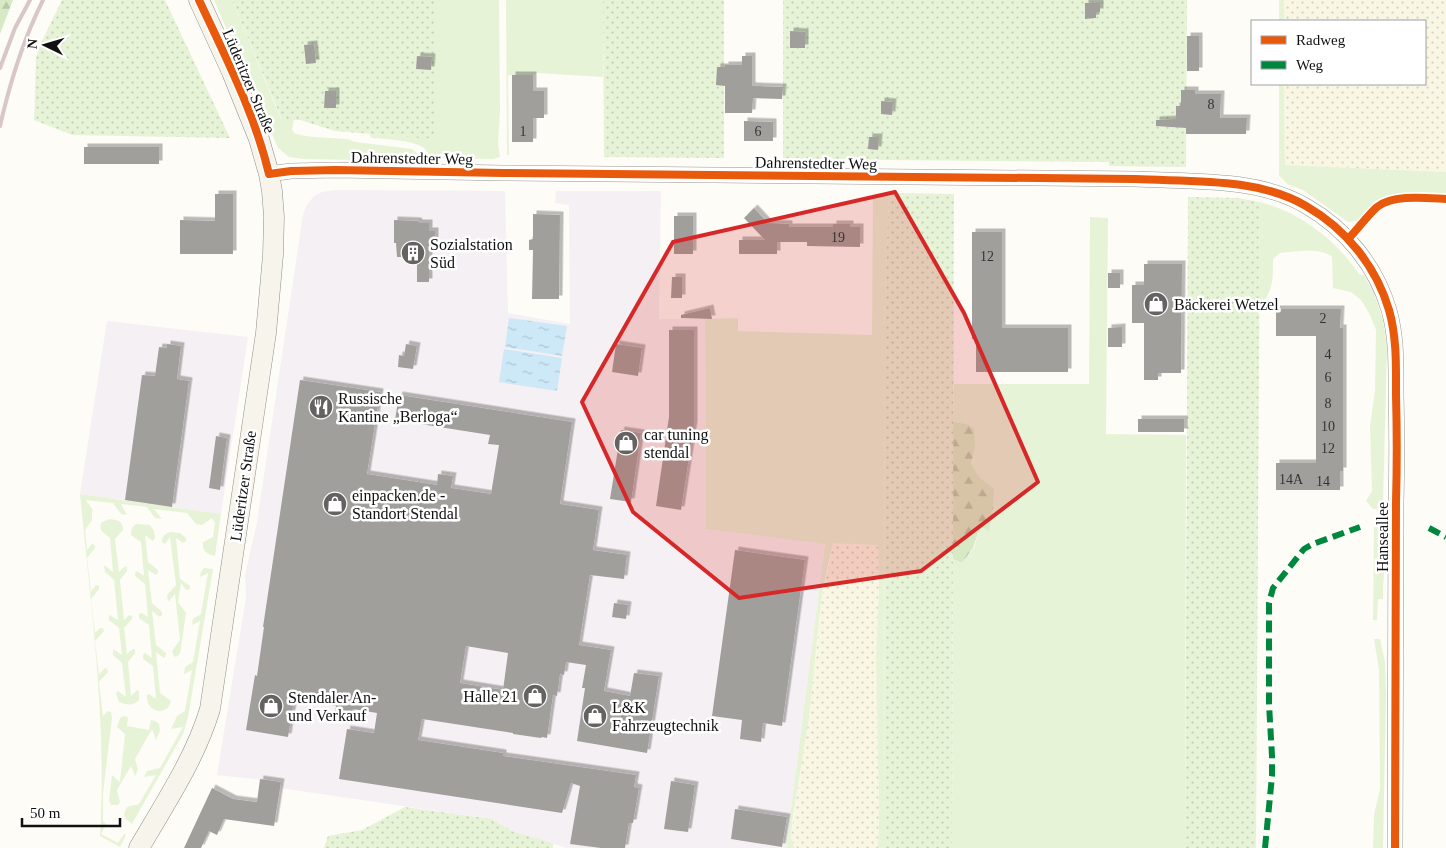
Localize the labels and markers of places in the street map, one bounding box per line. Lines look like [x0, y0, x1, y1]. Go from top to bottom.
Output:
place label: Sozialstation Süd [430, 236, 513, 271]
building icon: Sozialstation Süd [400, 240, 426, 266]
shop icon: Bäckerei Wetzel [1143, 291, 1169, 317]
place label: Bäckerei Wetzel [1174, 296, 1279, 313]
place label: Russische Kantine „Berloga“ [338, 390, 458, 426]
restaurant icon: Russische Kantine „Berloga“ [308, 394, 334, 420]
place label: car tuning stendal [644, 426, 708, 461]
shop icon: car tuning stendal [613, 430, 639, 456]
place label: einpacken.de - Standort Stendal [352, 487, 459, 522]
shop icon: einpacken.de - Standort Stendal [322, 491, 348, 517]
shop icon: Halle 21 [522, 683, 548, 709]
place label: Halle 21 [463, 688, 518, 705]
place label: Stendaler An- und Verkauf [288, 689, 376, 724]
shop icon: Stendaler An- und Verkauf [258, 693, 284, 719]
place label: L&K Fahrzeugtechnik [612, 699, 719, 735]
shop icon: L&K Fahrzeugtechnik [582, 703, 608, 729]

